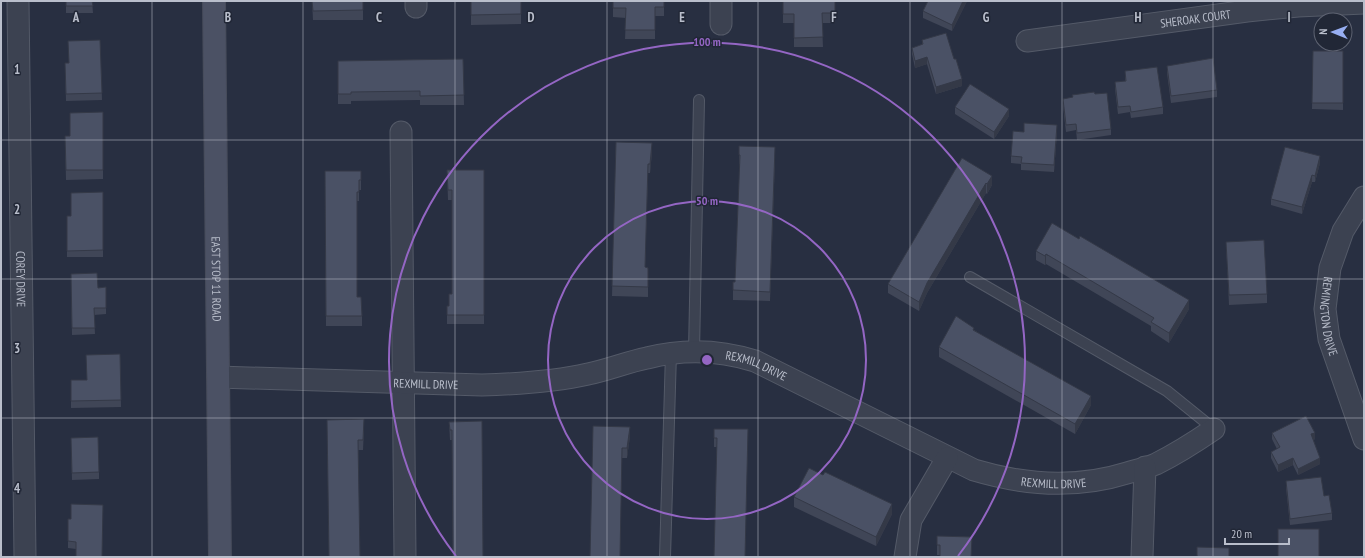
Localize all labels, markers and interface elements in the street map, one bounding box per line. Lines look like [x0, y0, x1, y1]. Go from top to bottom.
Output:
street label: SHEROAK COURT [1159, 6, 1232, 30]
text: A [72, 9, 80, 26]
text: B [225, 9, 231, 26]
text: C [376, 9, 382, 26]
text: D [528, 9, 535, 26]
text: E [679, 9, 685, 26]
text: F [831, 9, 837, 26]
text: G [983, 9, 990, 26]
text: H [1135, 9, 1142, 26]
text: I [1287, 9, 1291, 26]
north arrow [1313, 12, 1353, 52]
text: N [1316, 29, 1330, 35]
text: 100 m [693, 34, 721, 49]
text: 1 [14, 61, 20, 78]
text: 50 m [696, 193, 718, 208]
text: 2 [14, 201, 20, 218]
street label: EAST STOP 11 ROAD [209, 236, 225, 322]
street label: COREY DRIVE [14, 251, 29, 307]
street label: REMINGTON DRIVE [1317, 276, 1342, 358]
text: 3 [14, 340, 20, 357]
street label: REXMILL DRIVE [725, 347, 790, 383]
centre of rings [700, 353, 714, 367]
street label: REXMILL DRIVE [393, 375, 459, 392]
street label: REXMILL DRIVE [1020, 473, 1087, 491]
text: 4 [14, 480, 21, 497]
scale bar [1225, 520, 1289, 546]
text: 20 m [1231, 526, 1252, 541]

